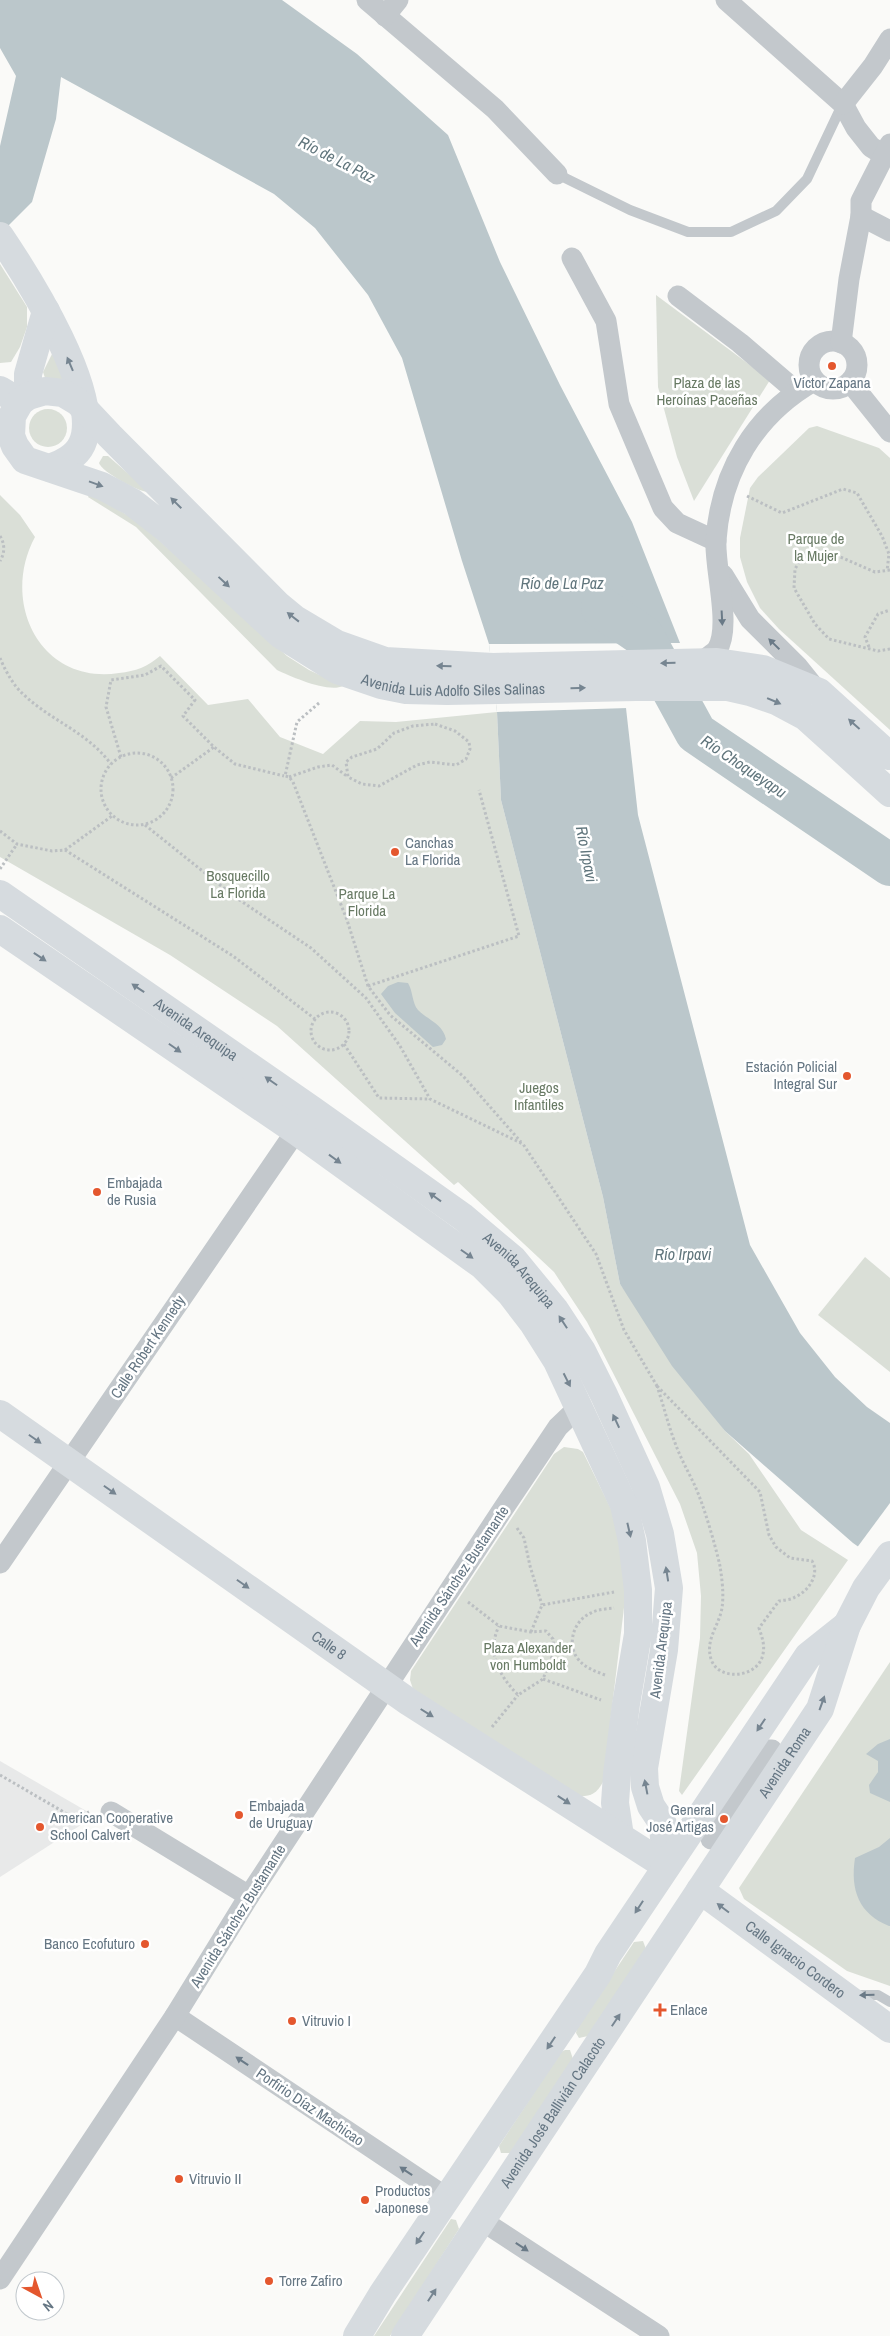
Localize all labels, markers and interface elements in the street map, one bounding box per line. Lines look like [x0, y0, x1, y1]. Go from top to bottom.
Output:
water label: Río de La Paz [295, 130, 379, 188]
one-way arrow [65, 357, 73, 371]
marker: Víctor Zapana [826, 360, 838, 372]
park label: Plaza de las Heroínas Paceñas [656, 372, 758, 410]
place label: Víctor Zapana [793, 372, 871, 393]
one-way arrow [88, 481, 103, 488]
one-way arrow [171, 497, 183, 509]
park label: Parque de la Mujer [788, 528, 845, 566]
water label: Río de La Paz [520, 572, 604, 594]
one-way arrow [218, 576, 230, 588]
one-way arrow [719, 610, 727, 626]
one-way arrow [287, 611, 300, 622]
one-way arrow [768, 638, 780, 650]
one-way arrow [660, 659, 676, 667]
one-way arrow [436, 661, 452, 669]
street label: Avenida Luis Adolfo Siles Salinas [358, 668, 545, 701]
one-way arrow [570, 684, 586, 692]
one-way arrow [767, 698, 781, 706]
one-way arrow [848, 718, 860, 730]
water label: Río Choqueyapu [697, 729, 791, 803]
water label: Río Irpavi [571, 824, 603, 884]
place label: Canchas La Florida [405, 832, 461, 870]
marker: Canchas La Florida [389, 846, 401, 858]
park label: Bosquecillo La Florida [206, 865, 270, 903]
park label: Parque La Florida [339, 883, 396, 921]
one-way arrow [34, 952, 47, 961]
one-way arrow [131, 983, 145, 993]
street label: Avenida Arequipa [149, 992, 242, 1065]
one-way arrow [168, 1043, 182, 1053]
place label: Estación Policial Integral Sur [745, 1056, 837, 1094]
marker: Estación Policial Integral Sur [841, 1070, 853, 1082]
one-way arrow [264, 1076, 278, 1086]
park label: Juegos Infantiles [514, 1077, 564, 1115]
one-way arrow [328, 1154, 342, 1164]
place label: Embajada de Rusia [107, 1172, 163, 1210]
marker: Embajada de Rusia [91, 1186, 103, 1198]
one-way arrow [428, 1192, 442, 1202]
street label: Avenida Arequipa [478, 1226, 560, 1313]
water label: Río Irpavi [655, 1243, 712, 1265]
one-way arrow [460, 1249, 474, 1259]
street label: Calle Robert Kennedy [105, 1290, 190, 1402]
one-way arrow [558, 1315, 568, 1329]
one-way arrow [563, 1373, 571, 1387]
one-way arrow [612, 1414, 620, 1428]
one-way arrow [28, 1434, 42, 1444]
one-way arrow [103, 1485, 116, 1496]
street label: Avenida Sánchez Bustamante [403, 1501, 514, 1651]
one-way arrow [625, 1522, 633, 1537]
one-way arrow [662, 1566, 670, 1582]
one-way arrow [236, 1579, 250, 1589]
street label: Avenida Arequipa [644, 1600, 677, 1701]
street label: Calle 8 [307, 1625, 351, 1665]
park label: Plaza Alexander von Humboldt [484, 1637, 572, 1675]
one-way arrow [818, 1695, 826, 1710]
one-way arrow [420, 1708, 433, 1717]
one-way arrow [756, 1718, 766, 1732]
street label: Avenida Roma [753, 1722, 816, 1802]
one-way arrow [642, 1780, 650, 1795]
place label: Embajada de Uruguay [249, 1795, 313, 1833]
one-way arrow [557, 1795, 570, 1805]
place label: General José Artigas [646, 1799, 714, 1837]
place label: American Cooperative School Calvert [49, 1807, 173, 1845]
marker: Embajada de Uruguay [233, 1809, 245, 1821]
marker: General José Artigas [718, 1813, 730, 1825]
marker: American Cooperative School Calvert [34, 1821, 46, 1833]
street label: Avenida Sánchez Bustamante [184, 1840, 290, 1992]
one-way arrow [634, 1900, 644, 1914]
one-way arrow [717, 1902, 730, 1913]
street label: Calle Ignacio Cordero [741, 1915, 850, 2003]
place label: Banco Ecofuturo [44, 1933, 135, 1954]
marker: Banco Ecofuturo [139, 1938, 151, 1950]
one-way arrow [859, 1991, 875, 1999]
place label: Enlace [670, 1999, 708, 2020]
marker: Enlace [654, 2004, 666, 2016]
place label: Vitruvio I [302, 2010, 351, 2031]
one-way arrow [611, 2013, 621, 2026]
marker: Vitruvio I [286, 2015, 298, 2027]
street label: Avenida José Ballivián Calacoto [494, 2033, 610, 2193]
one-way arrow [546, 2037, 556, 2050]
one-way arrow [235, 2056, 249, 2066]
street label: Porfirio Díaz Machicao [252, 2063, 368, 2151]
one-way arrow [399, 2167, 412, 2176]
place label: Vitruvio II [189, 2168, 241, 2189]
marker: Vitruvio II [173, 2173, 185, 2185]
place label: Productos Japonese [375, 2180, 430, 2218]
marker: Productos Japonese [359, 2194, 371, 2206]
one-way arrow [415, 2231, 424, 2245]
one-way arrow [516, 2242, 529, 2251]
place label: Torre Zafiro [279, 2270, 343, 2291]
north arrow [15, 2271, 65, 2321]
marker: Torre Zafiro [263, 2275, 275, 2287]
one-way arrow [427, 2288, 437, 2302]
text: N [39, 2296, 57, 2316]

